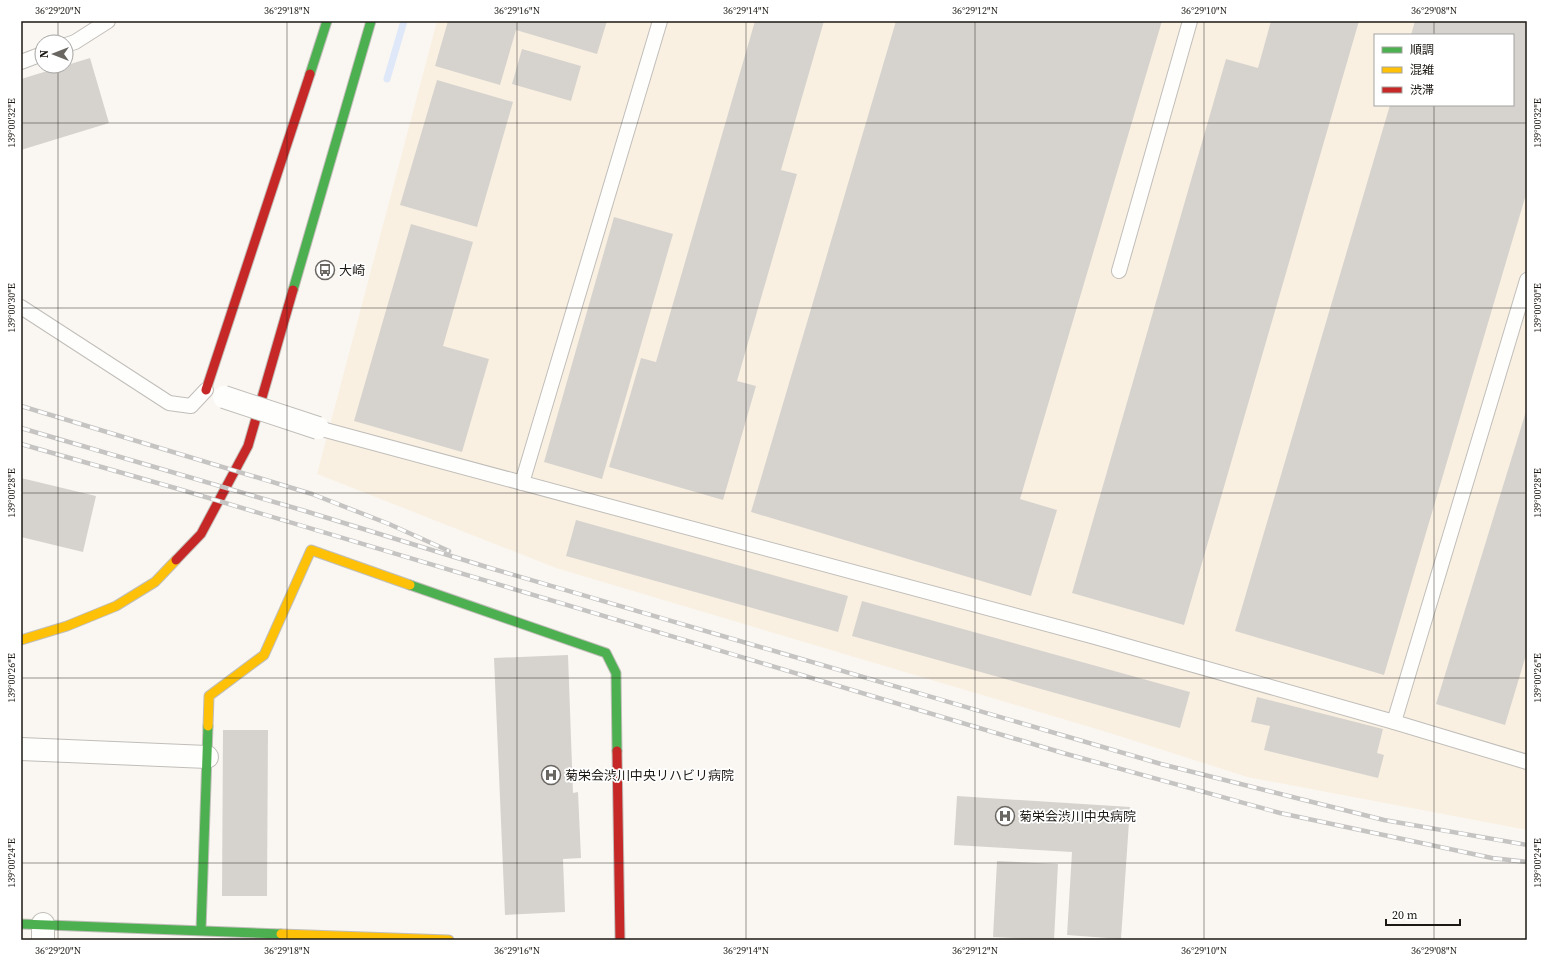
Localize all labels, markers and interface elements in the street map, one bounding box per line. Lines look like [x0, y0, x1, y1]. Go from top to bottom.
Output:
text: 36°29'20"N [35, 4, 81, 17]
text: 36°29'18"N [264, 4, 310, 17]
text: 36°29'16"N [494, 4, 540, 17]
text: 36°29'14"N [723, 4, 769, 17]
text: 36°29'12"N [952, 4, 998, 17]
text: 36°29'10"N [1181, 4, 1227, 17]
text: 36°29'08"N [1411, 4, 1457, 17]
north arrow [34, 34, 74, 74]
legend [1374, 34, 1514, 106]
text: 順調 [1410, 42, 1434, 58]
text: N [37, 50, 52, 58]
text: 混雑 [1410, 62, 1434, 78]
text: 渋滞 [1410, 82, 1434, 98]
text: 139°00'32"E [5, 98, 18, 148]
text: 139°00'32"E [1531, 98, 1544, 148]
bus stop icon: 大崎 [314, 259, 336, 281]
place label: 大崎 [339, 262, 365, 279]
text: 139°00'30"E [5, 283, 18, 333]
text: 139°00'30"E [1531, 283, 1544, 333]
text: 139°00'28"E [5, 468, 18, 518]
text: 139°00'28"E [1531, 468, 1544, 518]
text: 139°00'26"E [5, 653, 18, 703]
text: 139°00'26"E [1531, 653, 1544, 703]
hospital icon: 菊栄会渋川中央リハビリ病院 [540, 764, 562, 786]
place label: 菊栄会渋川中央リハビリ病院 [565, 767, 734, 784]
hospital icon: 菊栄会渋川中央病院 [994, 805, 1016, 827]
place label: 菊栄会渋川中央病院 [1019, 808, 1136, 825]
text: 139°00'24"E [5, 838, 18, 888]
text: 139°00'24"E [1531, 838, 1544, 888]
scale bar [1386, 901, 1460, 927]
text: 20 m [1392, 907, 1418, 923]
text: 36°29'20"N [35, 944, 81, 957]
text: 36°29'18"N [264, 944, 310, 957]
text: 36°29'16"N [494, 944, 540, 957]
text: 36°29'14"N [723, 944, 769, 957]
text: 36°29'12"N [952, 944, 998, 957]
text: 36°29'10"N [1181, 944, 1227, 957]
text: 36°29'08"N [1411, 944, 1457, 957]

